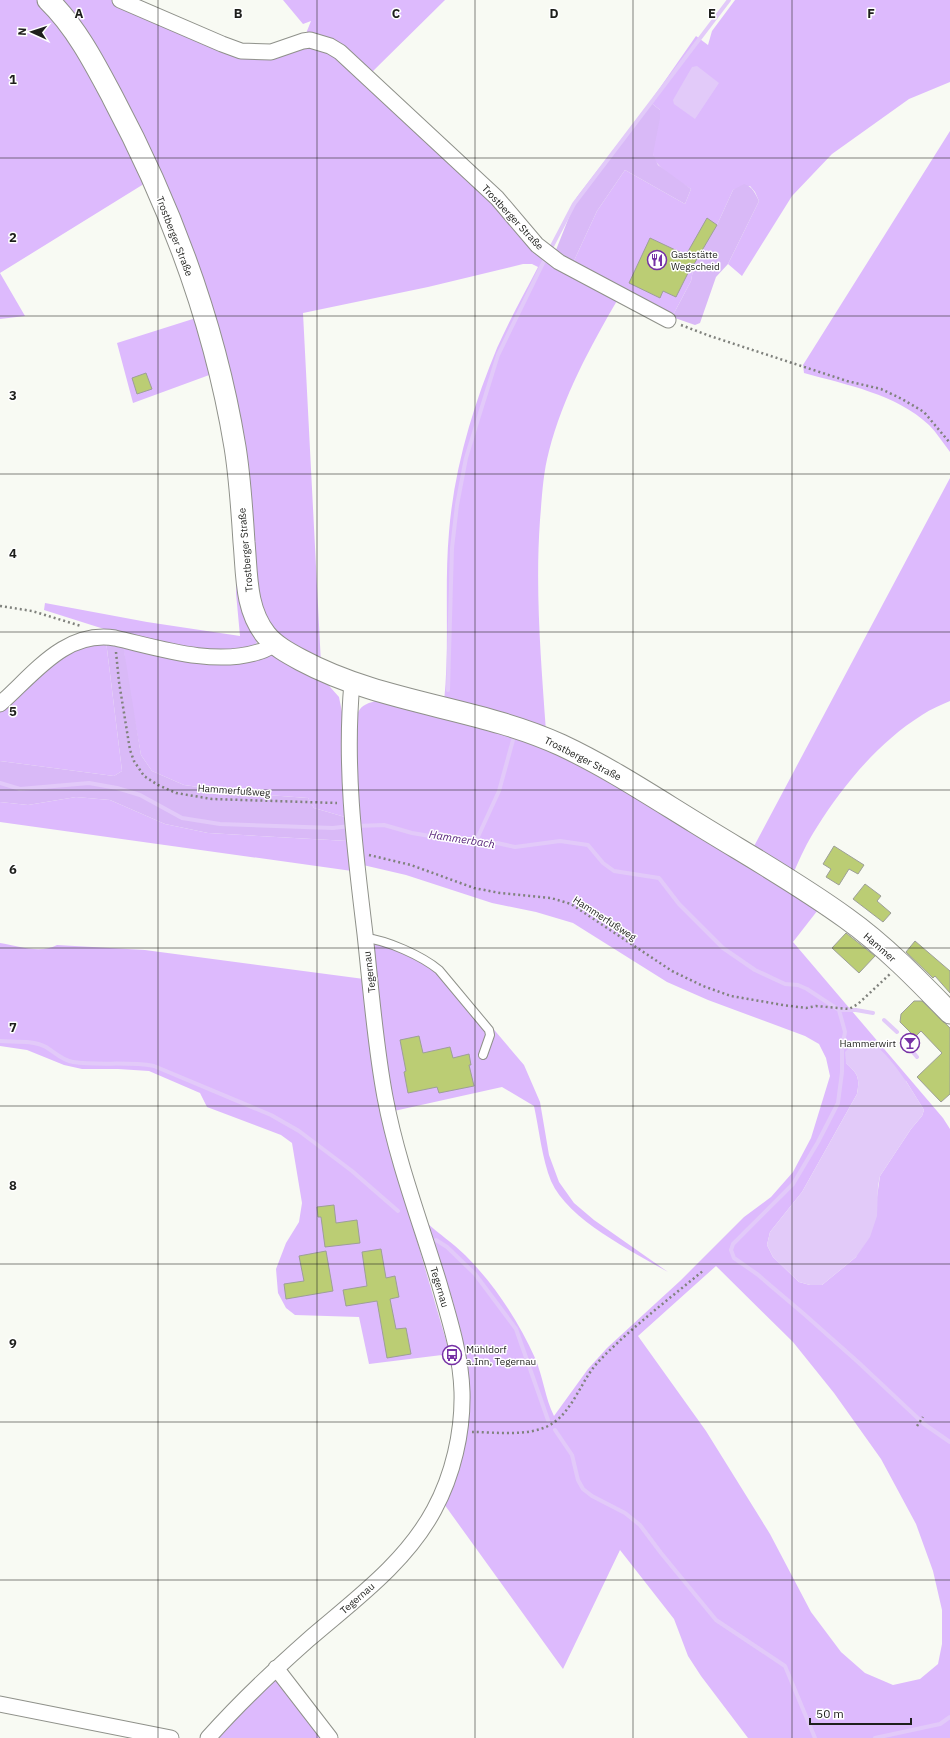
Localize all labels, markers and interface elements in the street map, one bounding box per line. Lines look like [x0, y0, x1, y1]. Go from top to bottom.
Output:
text: A [75, 5, 84, 22]
text: B [234, 5, 243, 22]
text: C [392, 5, 401, 22]
text: D [549, 5, 559, 22]
text: E [708, 5, 716, 22]
text: F [867, 5, 875, 22]
north arrow [12, 12, 52, 52]
text: N [15, 27, 29, 36]
text: 1 [9, 71, 17, 88]
street label: Trostberger Straße [479, 182, 547, 253]
street label: Trostberger Straße [153, 194, 196, 278]
text: 2 [9, 229, 17, 246]
place label: Gaststätte Wegscheid [671, 248, 720, 273]
restaurant icon: Gaststätte Wegscheid [646, 249, 668, 271]
text: 3 [9, 387, 17, 404]
street label: Trostberger Straße [235, 507, 256, 593]
text: 4 [9, 545, 17, 562]
text: 5 [9, 703, 17, 720]
street label: Trostberger Straße [542, 733, 624, 784]
street label: Hammerfußweg [197, 781, 271, 800]
water label: Hammerbach [428, 827, 496, 851]
text: 6 [9, 861, 17, 878]
street label: Hammerfußweg [571, 893, 639, 944]
street label: Hammer [861, 930, 899, 965]
street label: Tegernau [361, 950, 378, 993]
text: 7 [9, 1019, 17, 1036]
bar icon: Hammerwirt [899, 1032, 921, 1054]
place label: Hammerwirt [840, 1037, 896, 1050]
text: 8 [9, 1177, 17, 1194]
street label: Tegernau [427, 1265, 452, 1309]
text: 9 [9, 1335, 17, 1352]
place label: Mühldorf a.Inn, Tegernau [466, 1343, 536, 1368]
bus stop icon: Mühldorf a.Inn, Tegernau [441, 1344, 463, 1366]
street label: Tegernau [337, 1580, 377, 1617]
scale bar [810, 1700, 911, 1726]
text: 50 m [816, 1706, 844, 1721]

